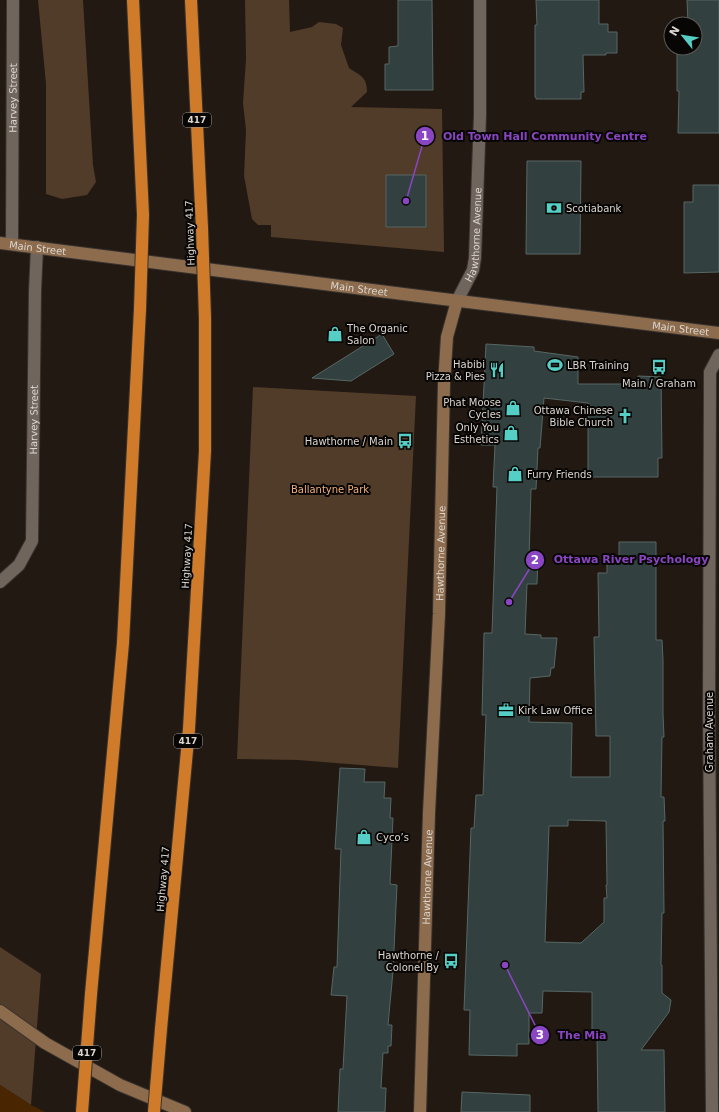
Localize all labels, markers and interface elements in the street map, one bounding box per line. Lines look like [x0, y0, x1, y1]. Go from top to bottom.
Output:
north arrow [663, 16, 703, 56]
text: N [667, 24, 683, 38]
street label: Harvey Street [7, 63, 18, 133]
road number: 417 [183, 113, 211, 127]
callout: Old Town Hall Community Centre [415, 125, 655, 148]
text: 1 [421, 129, 429, 143]
text: Old Town Hall Community Centre [443, 130, 647, 143]
street label: Hawthorne Avenue [462, 187, 483, 284]
bank icon: Scotiabank [545, 199, 563, 217]
street label: Highway 417 [183, 200, 197, 266]
place label: Scotiabank [566, 203, 622, 214]
street label: Main Street [8, 239, 67, 257]
street label: Main Street [330, 279, 388, 298]
street label: Main Street [651, 319, 710, 337]
place label: The Organic Salon [346, 323, 408, 346]
shop icon: The Organic Salon [326, 325, 344, 343]
sports icon: LBR Training [546, 356, 564, 374]
bus stop icon: Main / Graham [650, 358, 668, 376]
place label: Habibi Pizza & Pies [426, 359, 485, 382]
place label: LBR Training [567, 360, 629, 371]
restaurant icon: Habibi Pizza & Pies [488, 361, 506, 379]
place label: Main / Graham [622, 378, 696, 389]
street label: Harvey Street [28, 385, 39, 455]
place label: Phat Moose Cycles [443, 397, 501, 420]
shop icon: Phat Moose Cycles [504, 399, 522, 417]
place label: Ottawa Chinese Bible Church [534, 405, 613, 428]
church icon: Ottawa Chinese Bible Church [616, 407, 634, 425]
place label: Only You Esthetics [454, 422, 499, 445]
shop icon: Only You Esthetics [502, 424, 520, 442]
bus stop icon: Hawthorne / Main [396, 432, 414, 450]
place label: Hawthorne / Main [305, 436, 393, 447]
shop icon: Furry Friends [506, 465, 524, 483]
place label: Furry Friends [527, 469, 592, 480]
park label: Ballantyne Park [291, 484, 369, 495]
street label: Hawthorne Avenue [434, 506, 447, 601]
street label: Highway 417 [180, 523, 194, 589]
callout: Ottawa River Psychology [525, 548, 716, 571]
text: 2 [531, 553, 539, 567]
text: Ottawa River Psychology [554, 553, 708, 566]
street label: Graham Avenue [704, 692, 715, 772]
office icon: Kirk Law Office [497, 701, 515, 719]
place label: Kirk Law Office [518, 705, 593, 716]
road number: 417 [174, 734, 202, 748]
shop icon: Cyco’s [355, 828, 373, 846]
street label: Hawthorne Avenue [420, 829, 434, 925]
place label: Cyco’s [376, 832, 409, 843]
street label: Highway 417 [155, 846, 171, 912]
place label: Hawthorne / Colonel By [378, 950, 440, 973]
bus stop icon: Hawthorne / Colonel By [442, 952, 460, 970]
callout: The Mia [530, 1023, 615, 1046]
text: 3 [536, 1028, 544, 1042]
text: The Mia [558, 1029, 606, 1042]
road number: 417 [73, 1046, 101, 1060]

